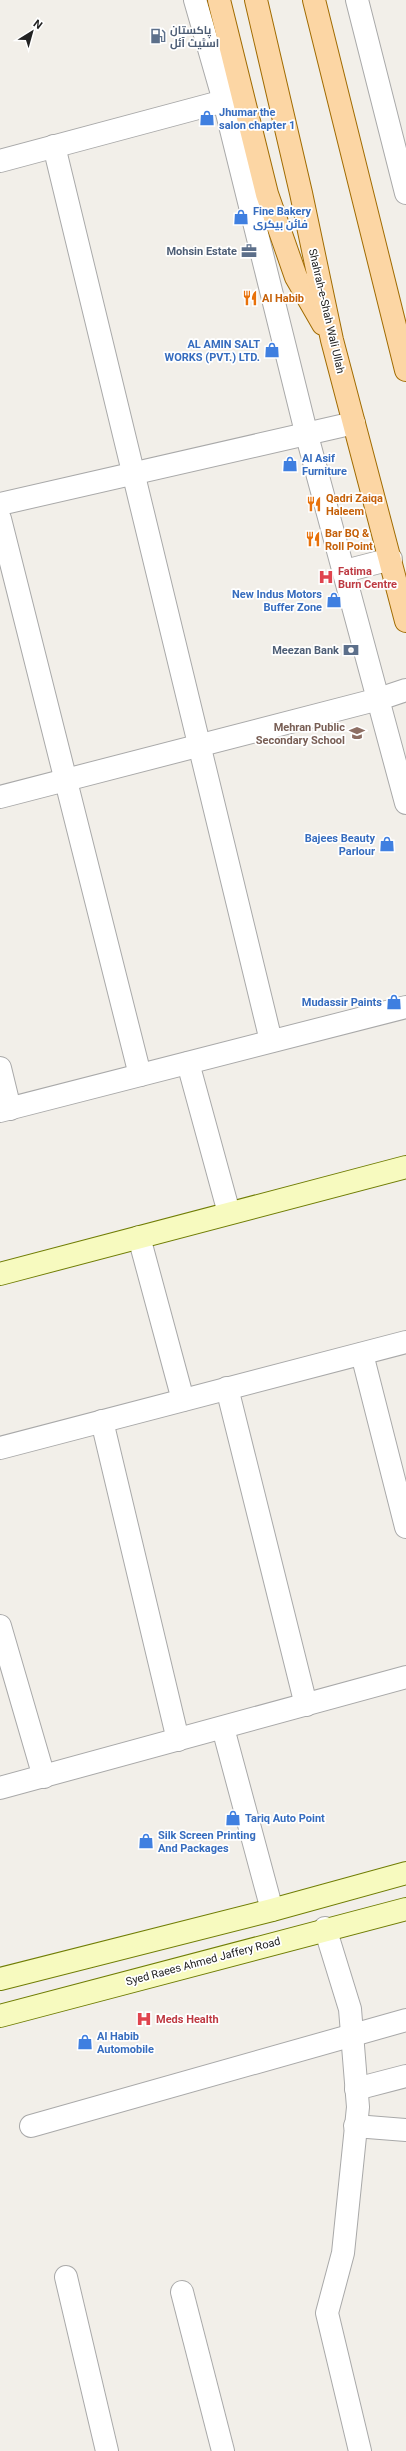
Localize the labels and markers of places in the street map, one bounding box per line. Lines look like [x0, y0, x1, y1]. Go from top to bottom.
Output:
place label: پاکستان اسٹیٹ آئل [170, 24, 219, 50]
fuel station icon: پاکستان اسٹیٹ آئل [149, 27, 167, 45]
place label: Jhumar the salon chapter 1 [219, 106, 295, 132]
shop icon: Jhumar the salon chapter 1 [198, 109, 216, 127]
place label: Fine Bakery فائن بیکری [253, 205, 312, 231]
shop icon: Fine Bakery فائن بیکری [232, 208, 250, 226]
office icon: Mohsin Estate [240, 242, 258, 260]
place label: Mohsin Estate [166, 245, 237, 258]
restaurant icon: Al Habib [241, 289, 259, 307]
place label: Al Habib [262, 292, 304, 305]
place label: AL AMIN SALT WORKS (PVT.) LTD. [165, 338, 260, 364]
shop icon: AL AMIN SALT WORKS (PVT.) LTD. [263, 341, 281, 359]
place label: Al Asif Furniture [302, 452, 347, 478]
shop icon: Al Asif Furniture [281, 455, 299, 473]
place label: Qadri Zaiqa Haleem [326, 492, 383, 518]
restaurant icon: Qadri Zaiqa Haleem [305, 495, 323, 513]
place label: Bar BQ & Roll Point [325, 527, 373, 553]
restaurant icon: Bar BQ & Roll Point [304, 530, 322, 548]
place label: Fatima Burn Centre [338, 565, 397, 591]
hospital icon: Fatima Burn Centre [317, 568, 335, 586]
place label: New Indus Motors Buffer Zone [232, 588, 322, 614]
shop icon: New Indus Motors Buffer Zone [325, 591, 343, 609]
bank icon: Meezan Bank [342, 641, 360, 659]
place label: Meezan Bank [272, 644, 339, 657]
place label: Mehran Public Secondary School [256, 721, 345, 747]
school or university icon: Mehran Public Secondary School [348, 724, 366, 742]
place label: Bajees Beauty Parlour [305, 832, 375, 858]
shop icon: Bajees Beauty Parlour [378, 835, 396, 853]
shop icon: Mudassir Paints [385, 993, 403, 1011]
place label: Mudassir Paints [302, 996, 382, 1009]
shop icon: Tariq Auto Point [224, 1809, 242, 1827]
place label: Tariq Auto Point [245, 1812, 325, 1825]
place label: Silk Screen Printing And Packages [158, 1829, 256, 1855]
shop icon: Silk Screen Printing And Packages [137, 1832, 155, 1850]
hospital icon: Meds Health [135, 2010, 153, 2028]
place label: Meds Health [156, 2013, 219, 2026]
place label: Al Habib Automobile [97, 2030, 154, 2056]
shop icon: Al Habib Automobile [76, 2033, 94, 2051]

